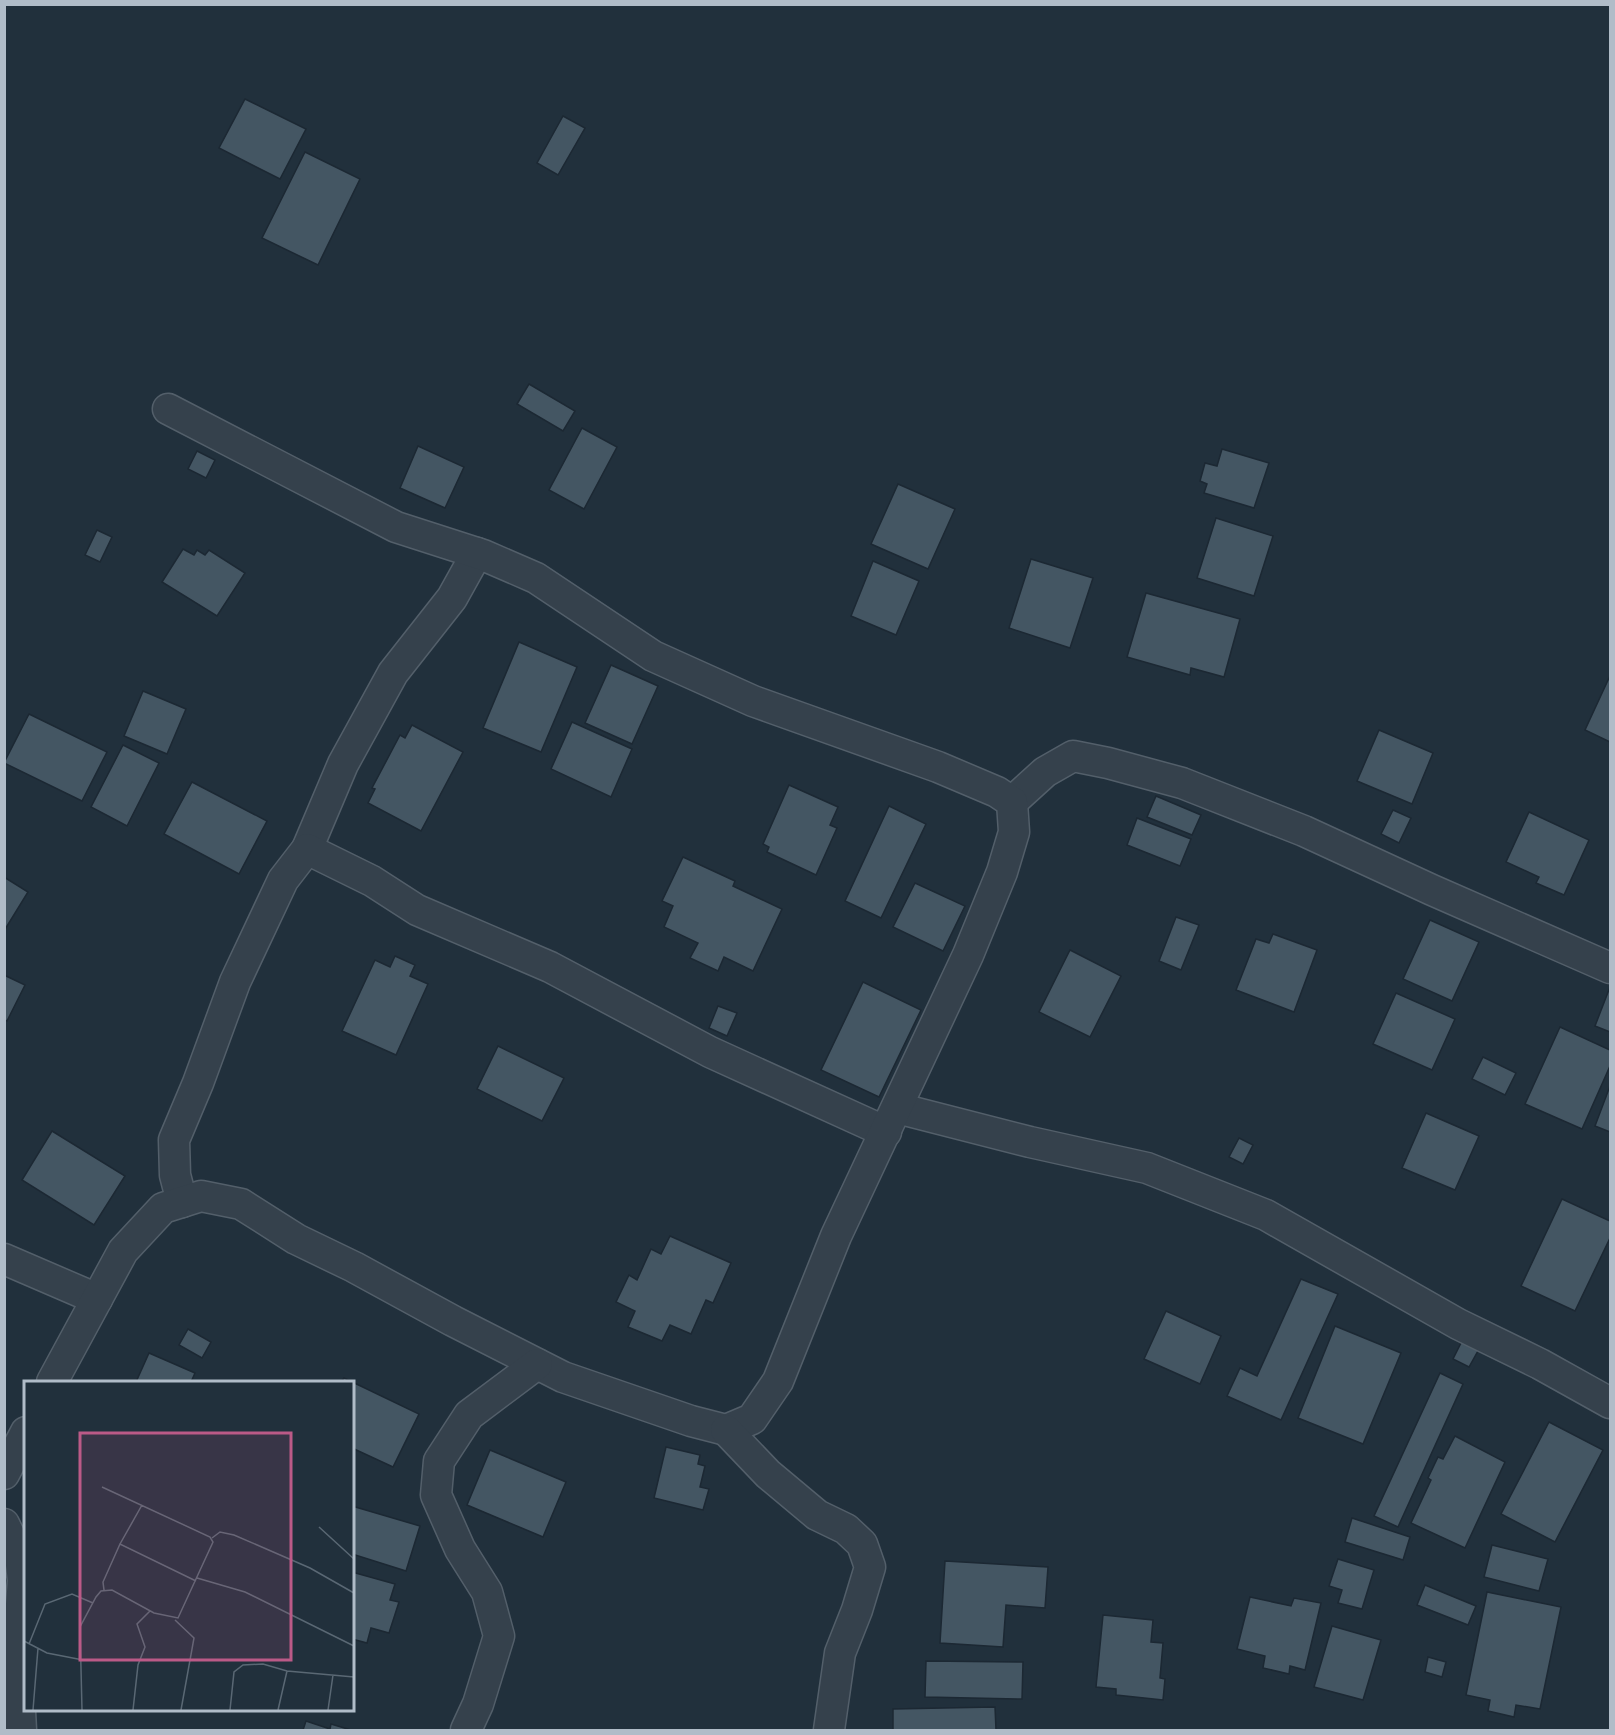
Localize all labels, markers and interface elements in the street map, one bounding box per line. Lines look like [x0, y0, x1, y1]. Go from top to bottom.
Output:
inset map [24, 1381, 354, 1711]

